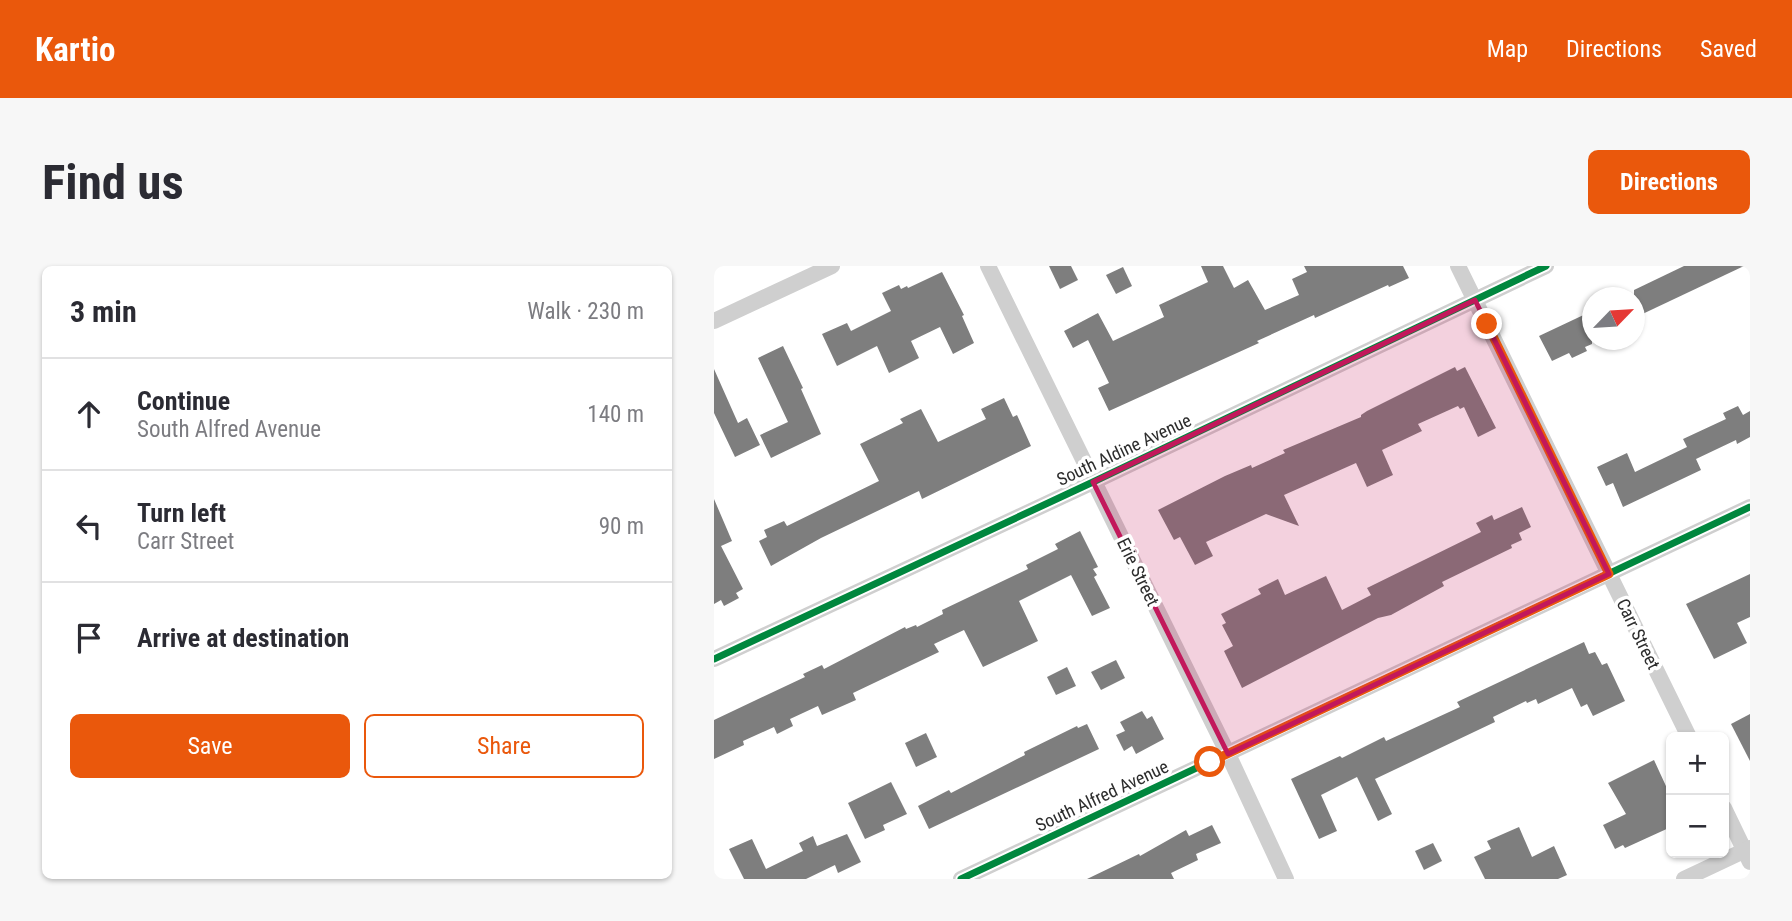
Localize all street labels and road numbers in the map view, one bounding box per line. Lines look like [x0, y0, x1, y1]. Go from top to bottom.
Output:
street label: South Aldine Avenue [1053, 409, 1194, 490]
street label: Erie Street [1113, 534, 1164, 609]
street label: Carr Street [1612, 595, 1665, 673]
street label: South Alfred Avenue [1032, 756, 1172, 836]

